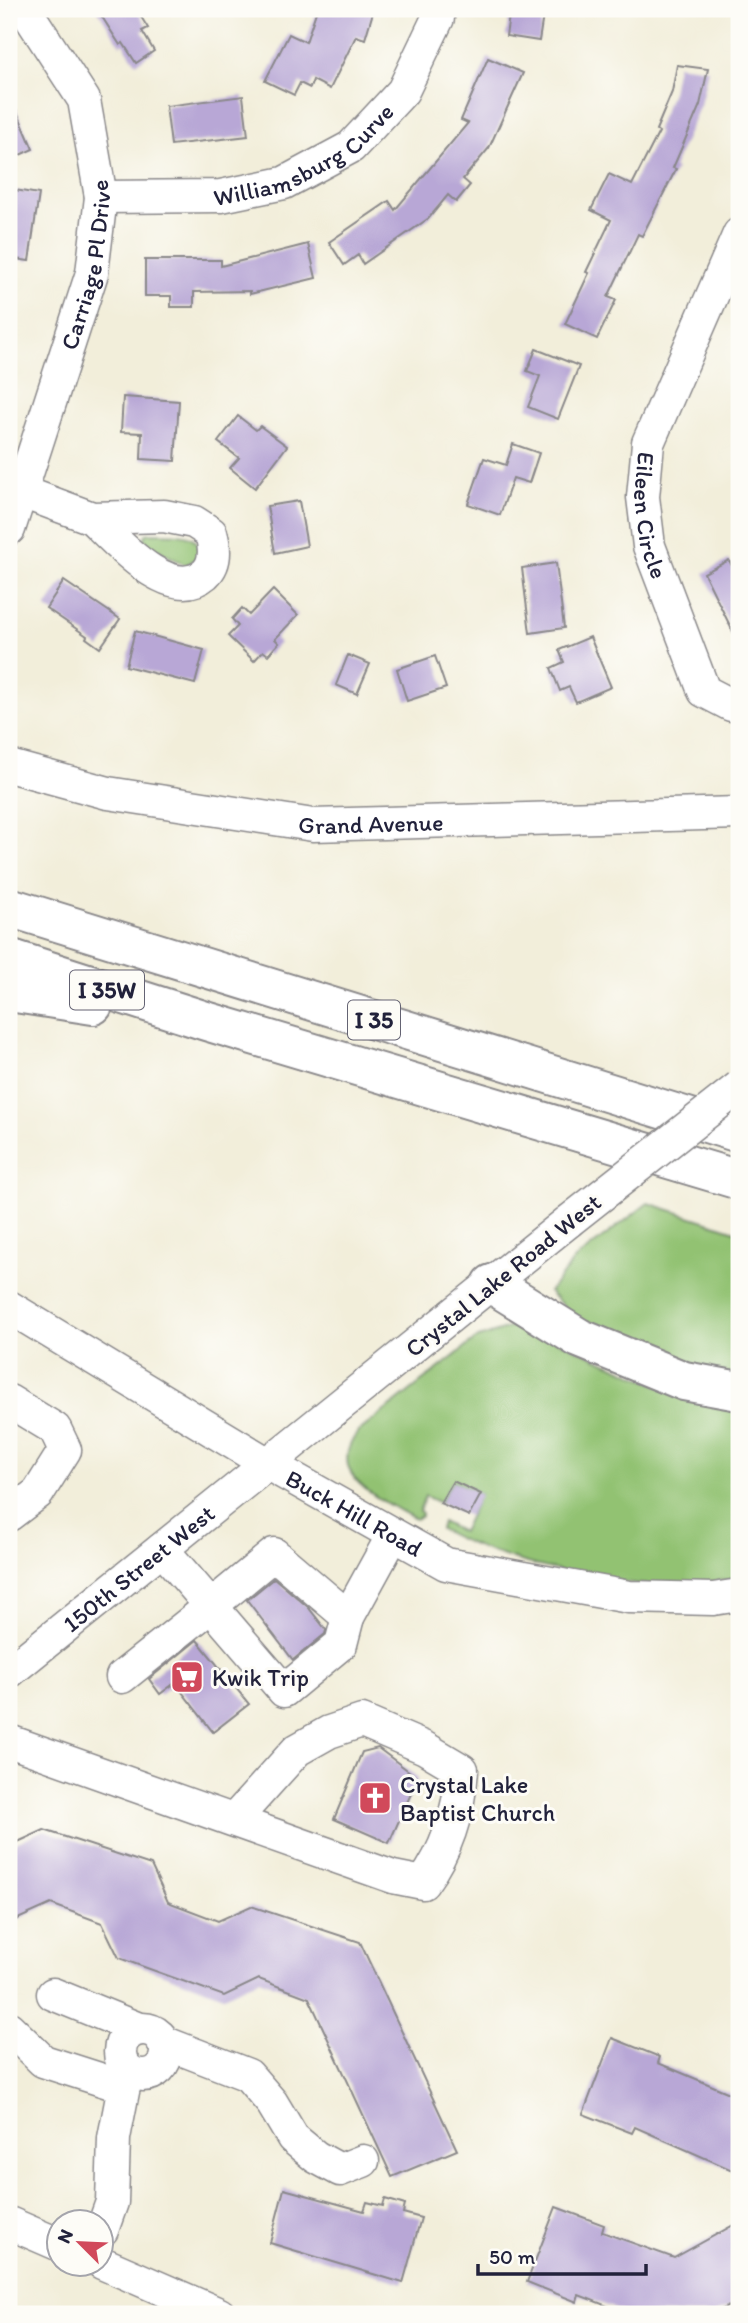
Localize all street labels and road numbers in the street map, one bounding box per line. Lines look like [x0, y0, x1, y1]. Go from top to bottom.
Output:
street label: Williamsburg Curve [211, 97, 399, 212]
street label: Carriage Pl Drive [54, 178, 116, 353]
street label: Eileen Circle [628, 451, 674, 582]
street label: Grand Avenue [296, 807, 444, 840]
road number: I 35W [70, 970, 144, 1009]
road number: I 35 [348, 1001, 400, 1040]
street label: Crystal Lake Road West [399, 1187, 607, 1363]
street label: Buck Hill Road [281, 1463, 428, 1562]
street label: 150th Street West [57, 1498, 220, 1638]

